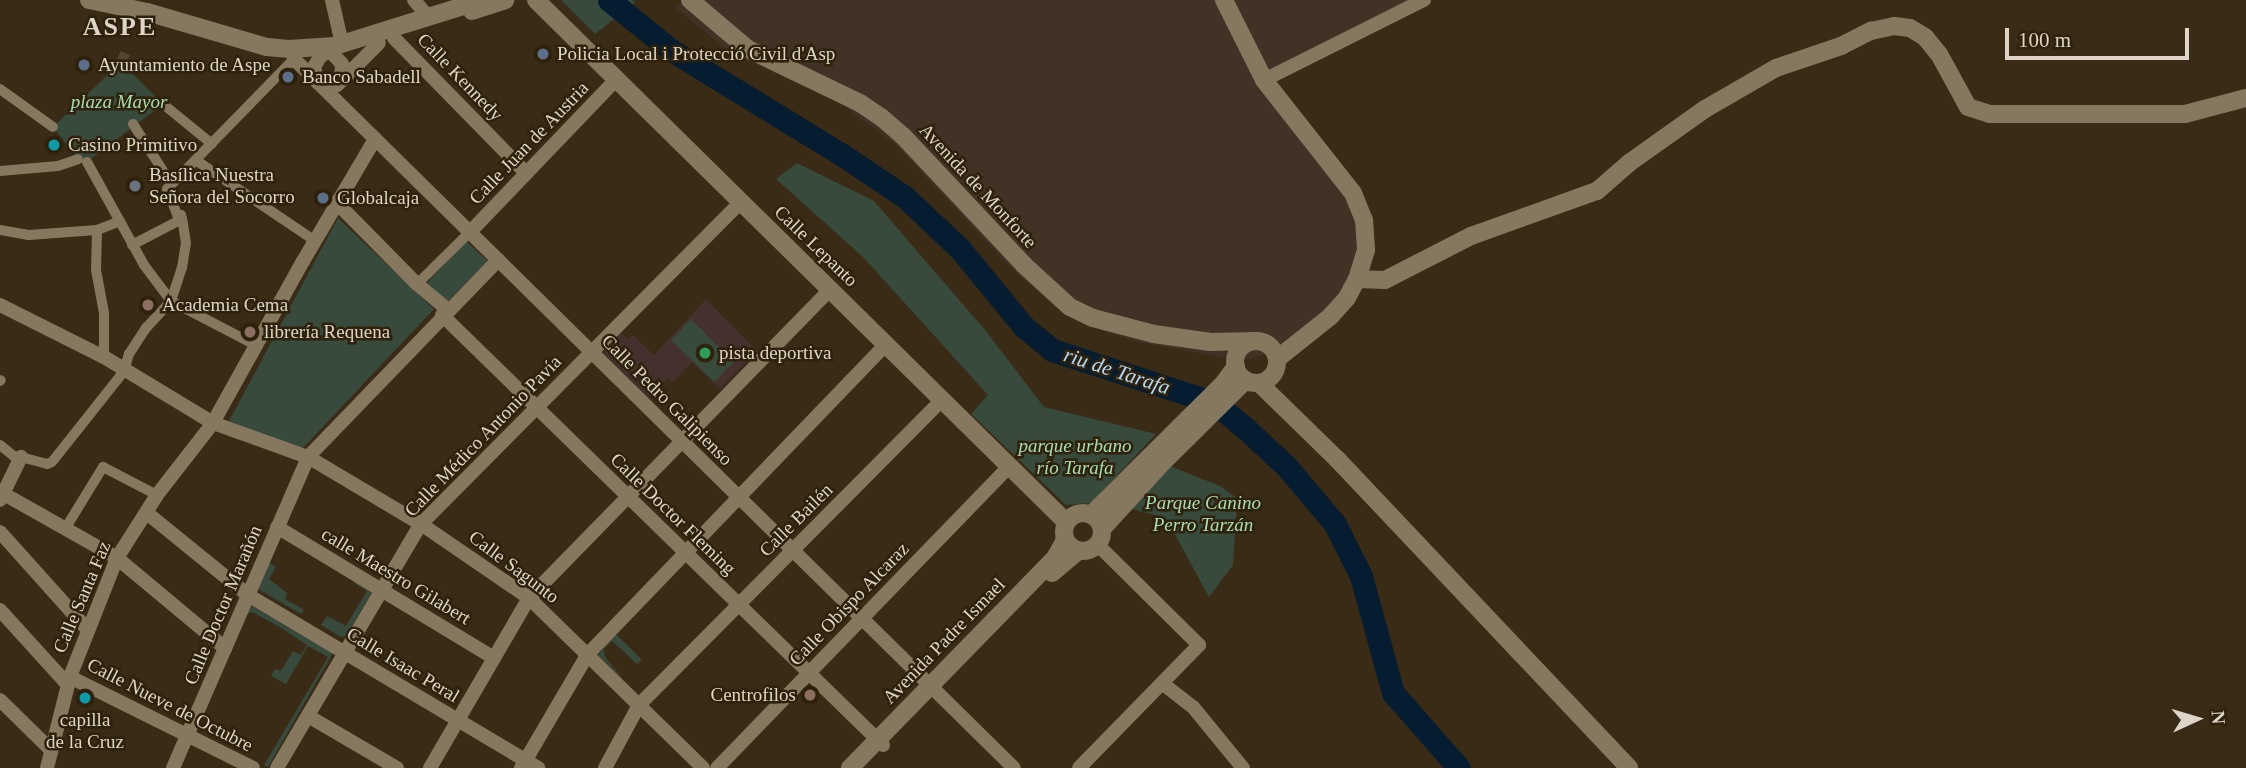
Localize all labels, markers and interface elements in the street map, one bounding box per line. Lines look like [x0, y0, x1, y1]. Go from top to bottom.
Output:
district label: ASPE [83, 11, 157, 43]
scale bar [2008, 14, 2192, 58]
street label: Calle Kennedy [412, 28, 508, 126]
text: 100 m [2018, 28, 2071, 52]
place label: Policia Local i Protecció Civil d'Asp [557, 43, 835, 65]
marker: Policia Local i Protecció Civil d'Asp [535, 46, 551, 62]
place label: Ayuntamiento de Aspe [98, 54, 271, 76]
marker: Ayuntamiento de Aspe [76, 57, 92, 73]
place label: Banco Sabadell [302, 66, 421, 88]
marker: Banco Sabadell [280, 69, 296, 85]
street label: Calle Juan de Austria [464, 76, 594, 210]
park label: plaza Mayor [71, 91, 167, 113]
street label: Avenida de Monforte [914, 119, 1042, 253]
place label: Casino Primitivo [68, 134, 197, 156]
marker: Casino Primitivo [46, 137, 62, 153]
place label: Basílica Nuestra Señora del Socorro [149, 164, 295, 208]
marker: Basílica Nuestra Señora del Socorro [127, 178, 143, 194]
place label: Globalcaja [337, 187, 419, 209]
marker: Globalcaja [315, 190, 331, 206]
street label: Calle Lepanto [770, 201, 862, 291]
place label: Academia Cema [162, 294, 288, 316]
marker: Academia Cema [140, 297, 156, 313]
place label: librería Requena [264, 321, 390, 343]
marker: librería Requena [242, 324, 258, 340]
street label: Calle Pedro Galipienso [597, 330, 737, 470]
place label: pista deportiva [719, 342, 831, 364]
water label: riu de Tarafa [1061, 342, 1173, 400]
marker: pista deportiva [697, 345, 713, 361]
street label: Calle Médico Antonio Pavía [399, 350, 567, 522]
park label: parque urbano río Tarafa [1019, 435, 1131, 479]
street label: Calle Doctor Fleming [605, 448, 741, 580]
street label: Calle Bailén [755, 479, 837, 561]
park label: Parque Canino Perro Tarzán [1145, 492, 1261, 536]
street label: Calle Doctor Marañón [179, 522, 267, 688]
street label: calle Maestro Gilabert [317, 522, 475, 630]
street label: Calle Sagunto [464, 526, 564, 608]
street label: Calle Obispo Alcaraz [784, 537, 914, 671]
street label: Calle Santa Faz [48, 538, 116, 656]
street label: Avenida Padre Ismael [878, 573, 1010, 709]
street label: Calle Isaac Peral [342, 622, 464, 708]
street label: Calle Nueve de Octubre [83, 653, 257, 757]
place label: Centrofilos [711, 684, 796, 706]
north arrow [2162, 684, 2232, 754]
marker: Centrofilos [802, 687, 818, 703]
marker: capilla de la Cruz [77, 690, 93, 706]
place label: capilla de la Cruz [46, 709, 124, 753]
text: N [2207, 710, 2229, 725]

